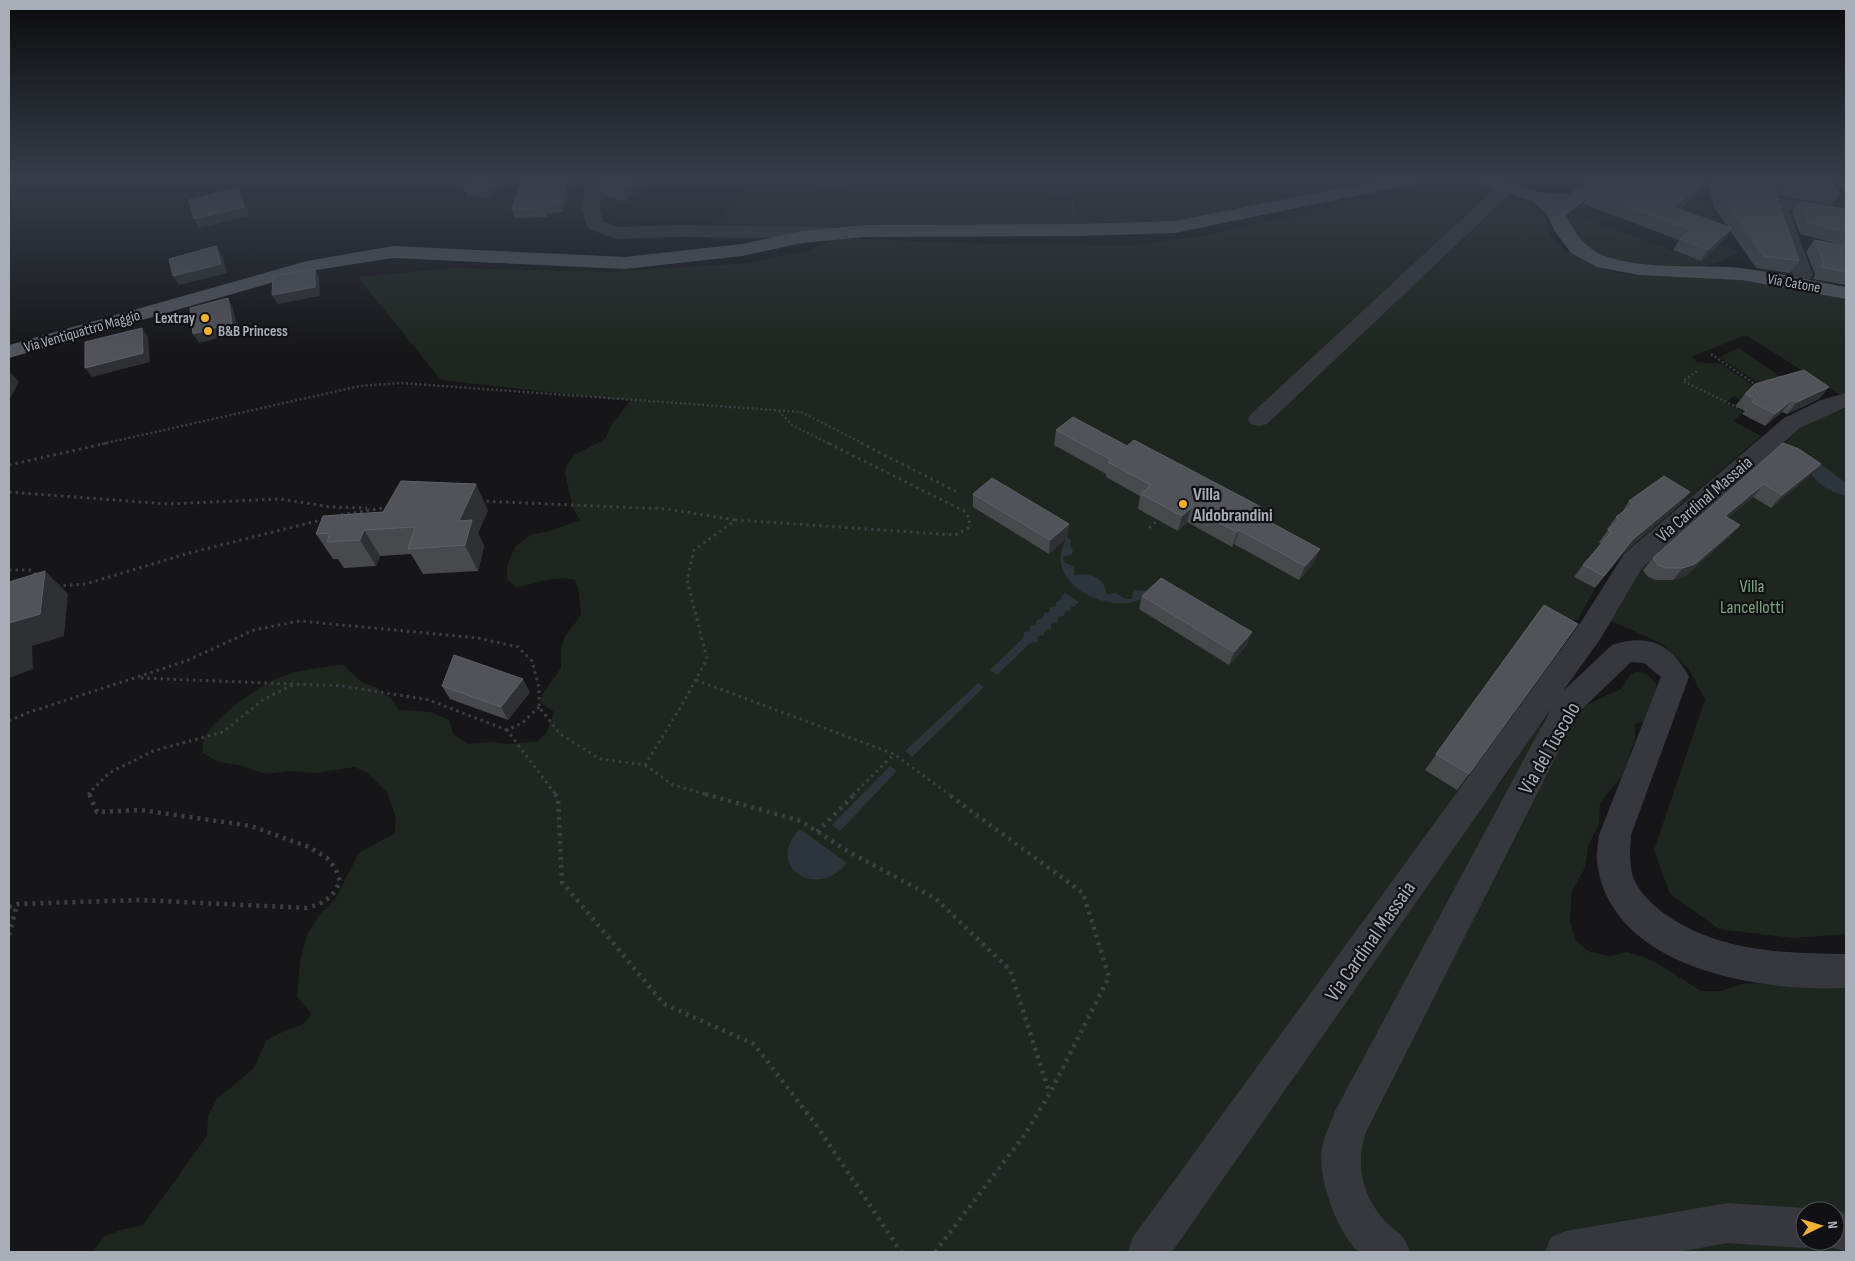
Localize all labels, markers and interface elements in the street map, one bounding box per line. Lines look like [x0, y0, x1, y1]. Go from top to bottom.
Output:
street label: Via Catone [1766, 269, 1822, 298]
street label: Via Ventiquattro Maggio [22, 306, 142, 357]
place label: Lextray [155, 309, 196, 328]
marker: Lextray [199, 312, 211, 324]
place label: B&B Princess [218, 322, 288, 341]
marker: B&B Princess [202, 325, 214, 337]
street label: Via Cardinal Massaia [1652, 452, 1757, 547]
place label: Villa Aldobrandini [1192, 484, 1273, 526]
marker: Villa Aldobrandini [1177, 498, 1189, 510]
park label: Villa Lancellotti [1720, 576, 1784, 618]
street label: Via del Tuscolo [1513, 698, 1586, 799]
street label: Via Cardinal Massaia [1320, 876, 1421, 1006]
north arrow [1795, 1201, 1845, 1251]
text: N [1824, 1220, 1841, 1229]

